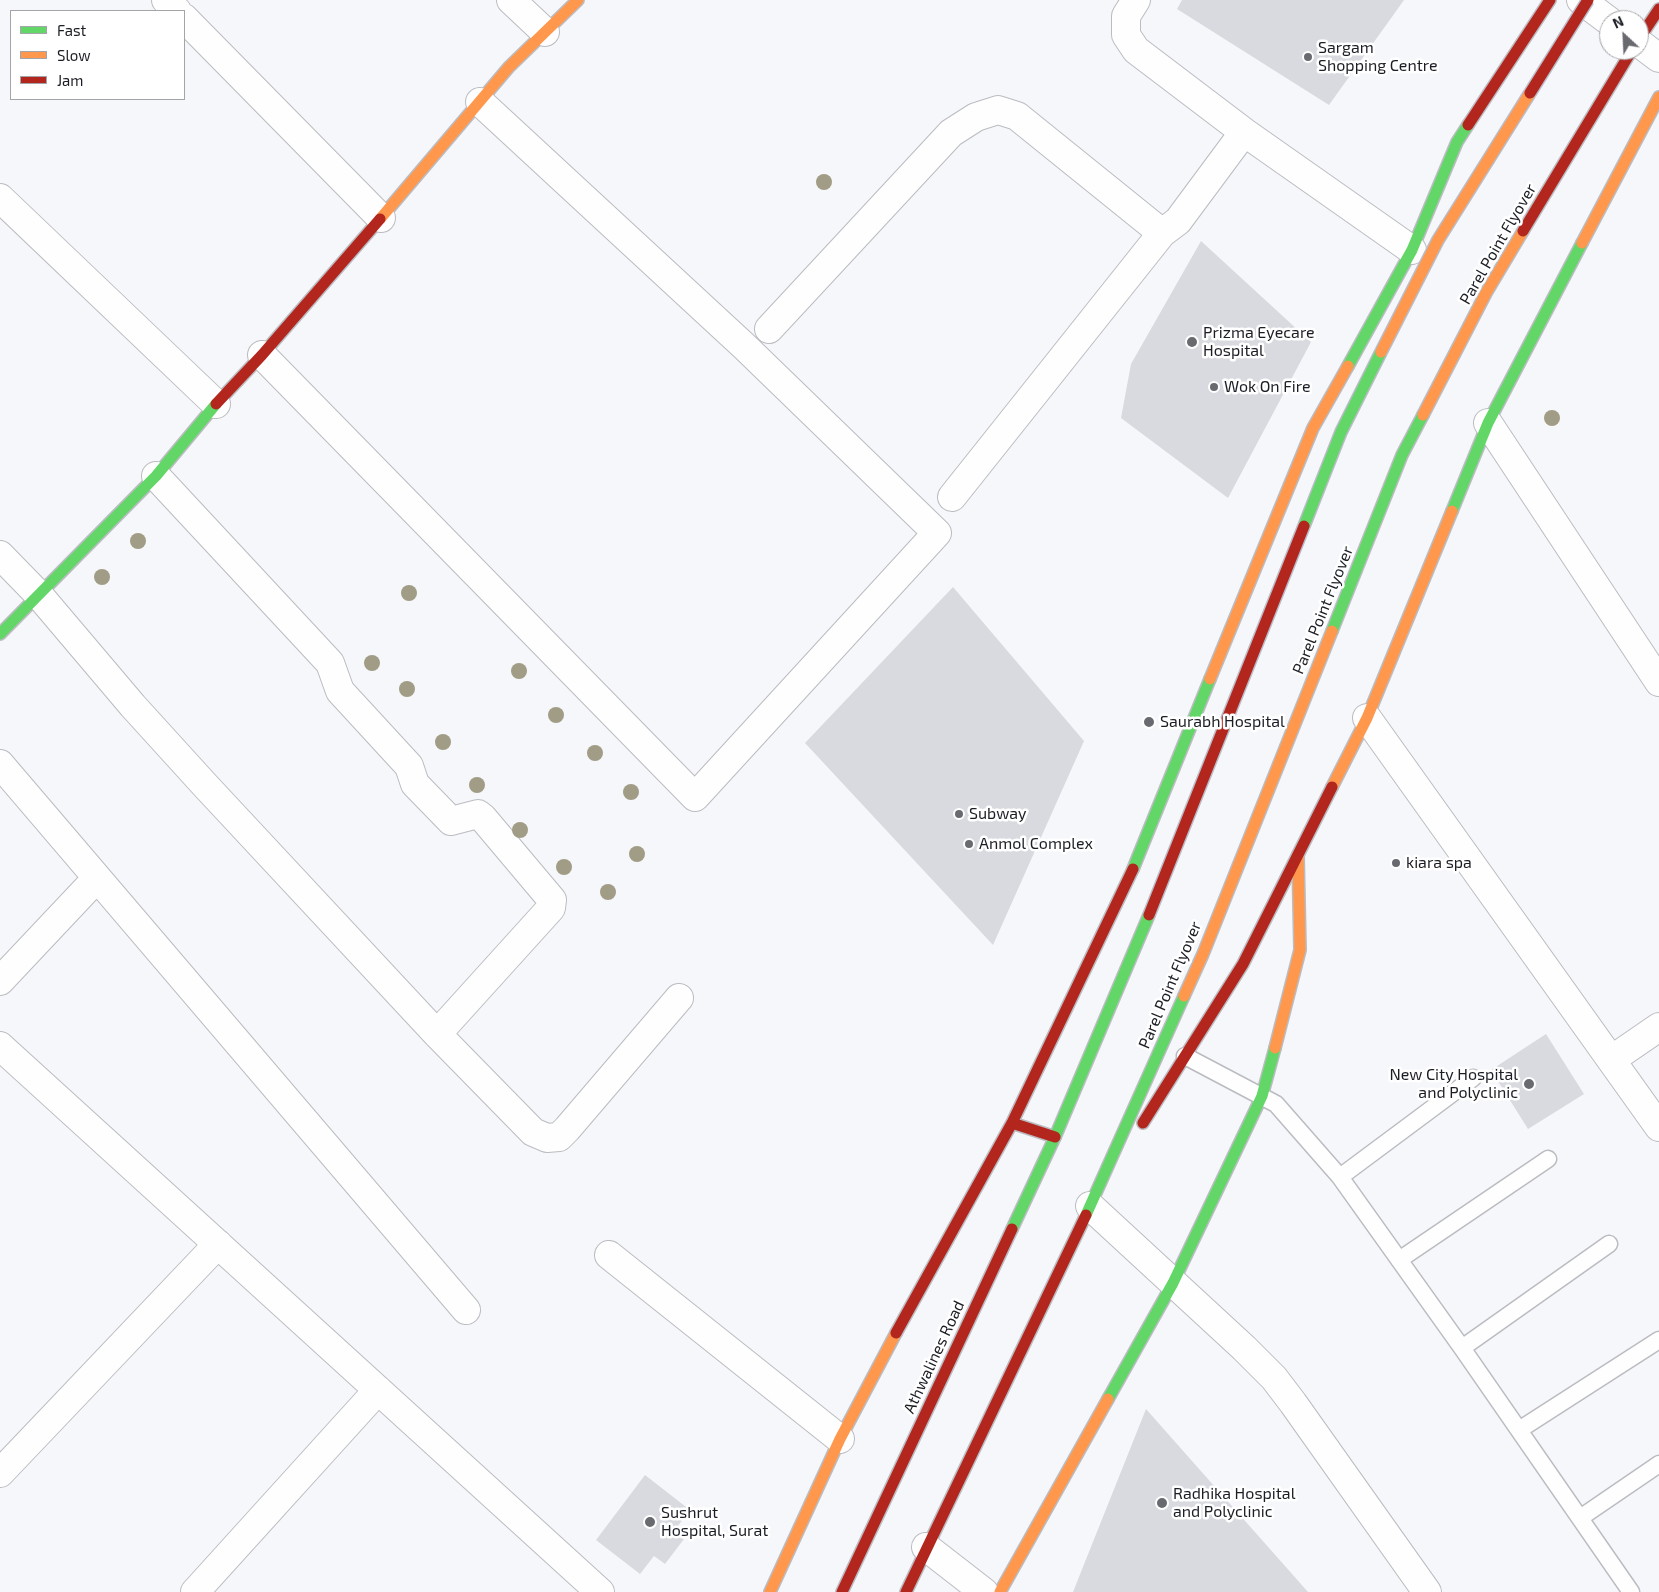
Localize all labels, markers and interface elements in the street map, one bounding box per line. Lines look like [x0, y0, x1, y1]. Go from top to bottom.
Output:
legend [10, 10, 185, 100]
north arrow [1599, 10, 1649, 60]
text: N [1610, 12, 1626, 32]
text: Fast [57, 21, 86, 39]
place label: Sargam Shopping Centre [1318, 38, 1438, 76]
text: Slow [57, 46, 91, 64]
marker: Sargam Shopping Centre [1302, 51, 1314, 63]
text: Jam [57, 71, 83, 89]
street label: Parel Point Flyover [1456, 180, 1540, 308]
place label: Prizma Eyecare Hospital [1203, 323, 1315, 361]
marker: Prizma Eyecare Hospital [1185, 335, 1199, 349]
place label: Wok On Fire [1224, 377, 1311, 397]
marker: Wok On Fire [1208, 381, 1220, 393]
street label: Parel Point Flyover [1289, 543, 1357, 677]
place label: Saurabh Hospital [1160, 712, 1285, 732]
marker: Saurabh Hospital [1142, 715, 1156, 729]
place label: Subway [969, 804, 1027, 824]
marker: Subway [953, 808, 965, 820]
place label: Anmol Complex [979, 834, 1093, 854]
marker: Anmol Complex [963, 838, 975, 850]
place label: kiara spa [1406, 853, 1472, 873]
marker: kiara spa [1390, 857, 1402, 869]
street label: Parel Point Flyover [1135, 918, 1205, 1052]
place label: New City Hospital and Polyclinic [1389, 1065, 1518, 1103]
marker: New City Hospital and Polyclinic [1522, 1077, 1536, 1091]
street label: Athwalines Road [899, 1298, 969, 1416]
place label: Radhika Hospital and Polyclinic [1173, 1484, 1295, 1522]
marker: Radhika Hospital and Polyclinic [1155, 1496, 1169, 1510]
place label: Sushrut Hospital, Surat [661, 1503, 768, 1541]
marker: Sushrut Hospital, Surat [643, 1515, 657, 1529]

